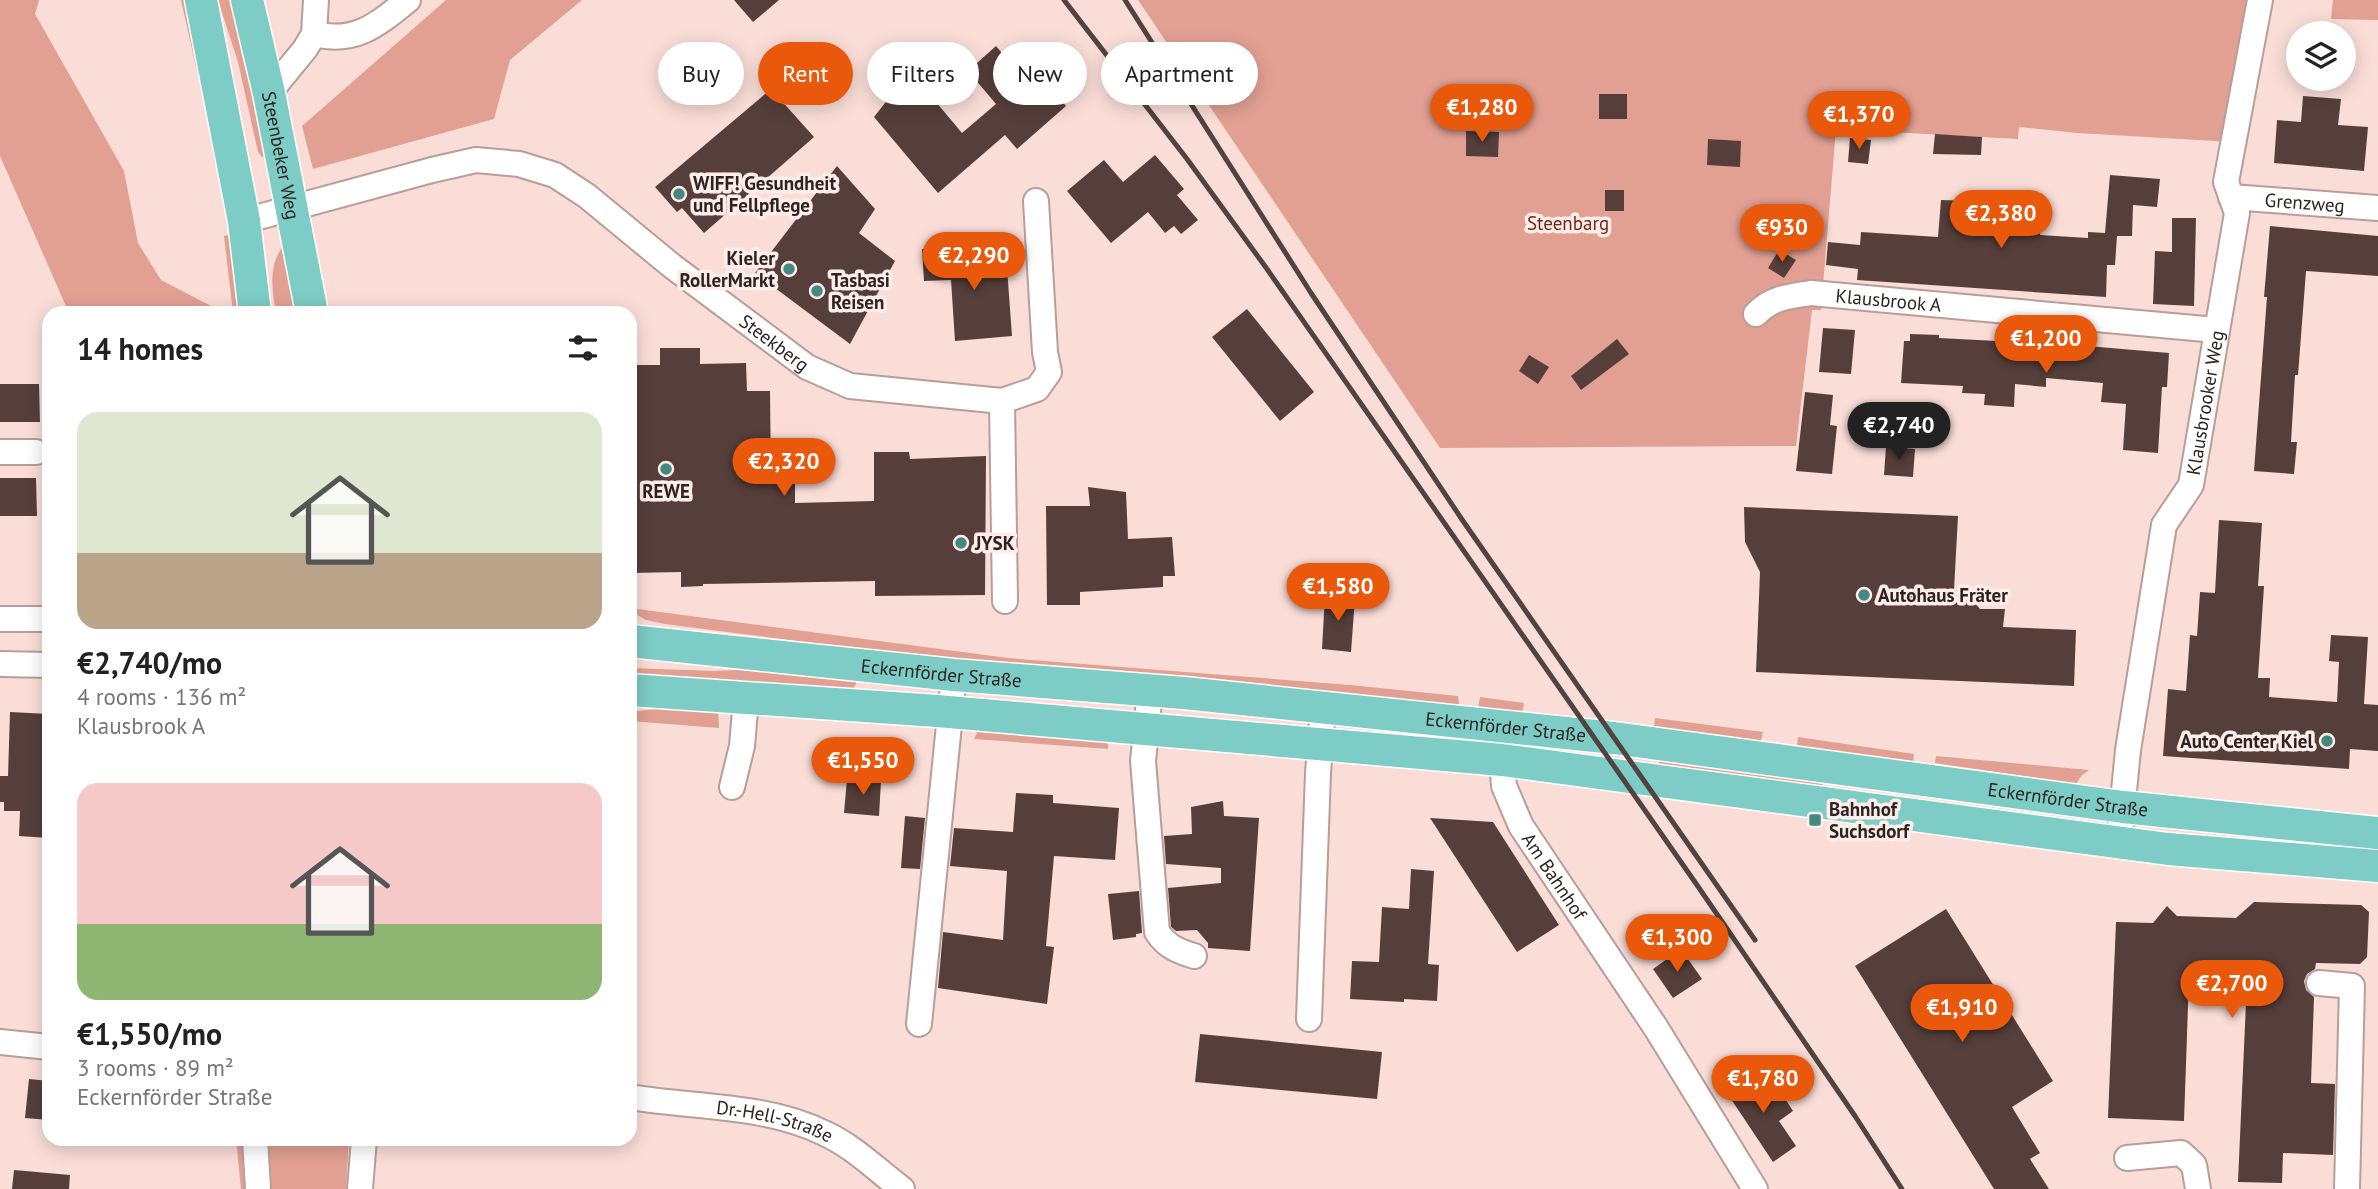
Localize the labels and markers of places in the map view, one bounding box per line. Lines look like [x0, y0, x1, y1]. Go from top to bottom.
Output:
pin: €1,280 [1425, 85, 1539, 144]
pin: €1,370 [1802, 92, 1916, 151]
place label: WIFF! Gesundheit und Fellpflege [693, 171, 836, 217]
marker: WIFF! Gesundheit und Fellpflege [671, 186, 687, 202]
pin: €2,380 [1944, 190, 2058, 250]
pin: €930 [1741, 204, 1823, 264]
pin: €2,290 [917, 232, 1031, 292]
place label: Kieler RollerMarkt [680, 246, 775, 292]
marker: Kieler RollerMarkt [781, 261, 797, 277]
place label: Tasbasi Reisen [831, 268, 890, 314]
marker: Tasbasi Reisen [809, 283, 825, 299]
pin: €1,200 [1989, 316, 2103, 375]
pin: €2,740 [1842, 402, 1956, 462]
pin: €2,320 [727, 438, 841, 498]
marker: REWE [658, 461, 674, 477]
place label: REWE [642, 479, 690, 503]
place label: JYSK [974, 531, 1015, 555]
marker: JYSK [953, 535, 969, 551]
pin: €1,580 [1281, 564, 1395, 623]
place label: Autohaus Fräter [1878, 583, 2008, 607]
marker: Autohaus Fräter [1856, 587, 1872, 603]
place label: Auto Center Kiel [2180, 729, 2313, 753]
marker: Auto Center Kiel [2319, 733, 2335, 749]
pin: €1,550 [806, 738, 920, 797]
place label: Bahnhof Suchsdorf [1829, 797, 1911, 843]
marker: Bahnhof Suchsdorf [1807, 812, 1823, 828]
pin: €1,300 [1620, 914, 1734, 974]
pin: €2,700 [2175, 960, 2289, 1020]
pin: €1,910 [1905, 984, 2019, 1044]
pin: €1,780 [1706, 1056, 1820, 1115]

